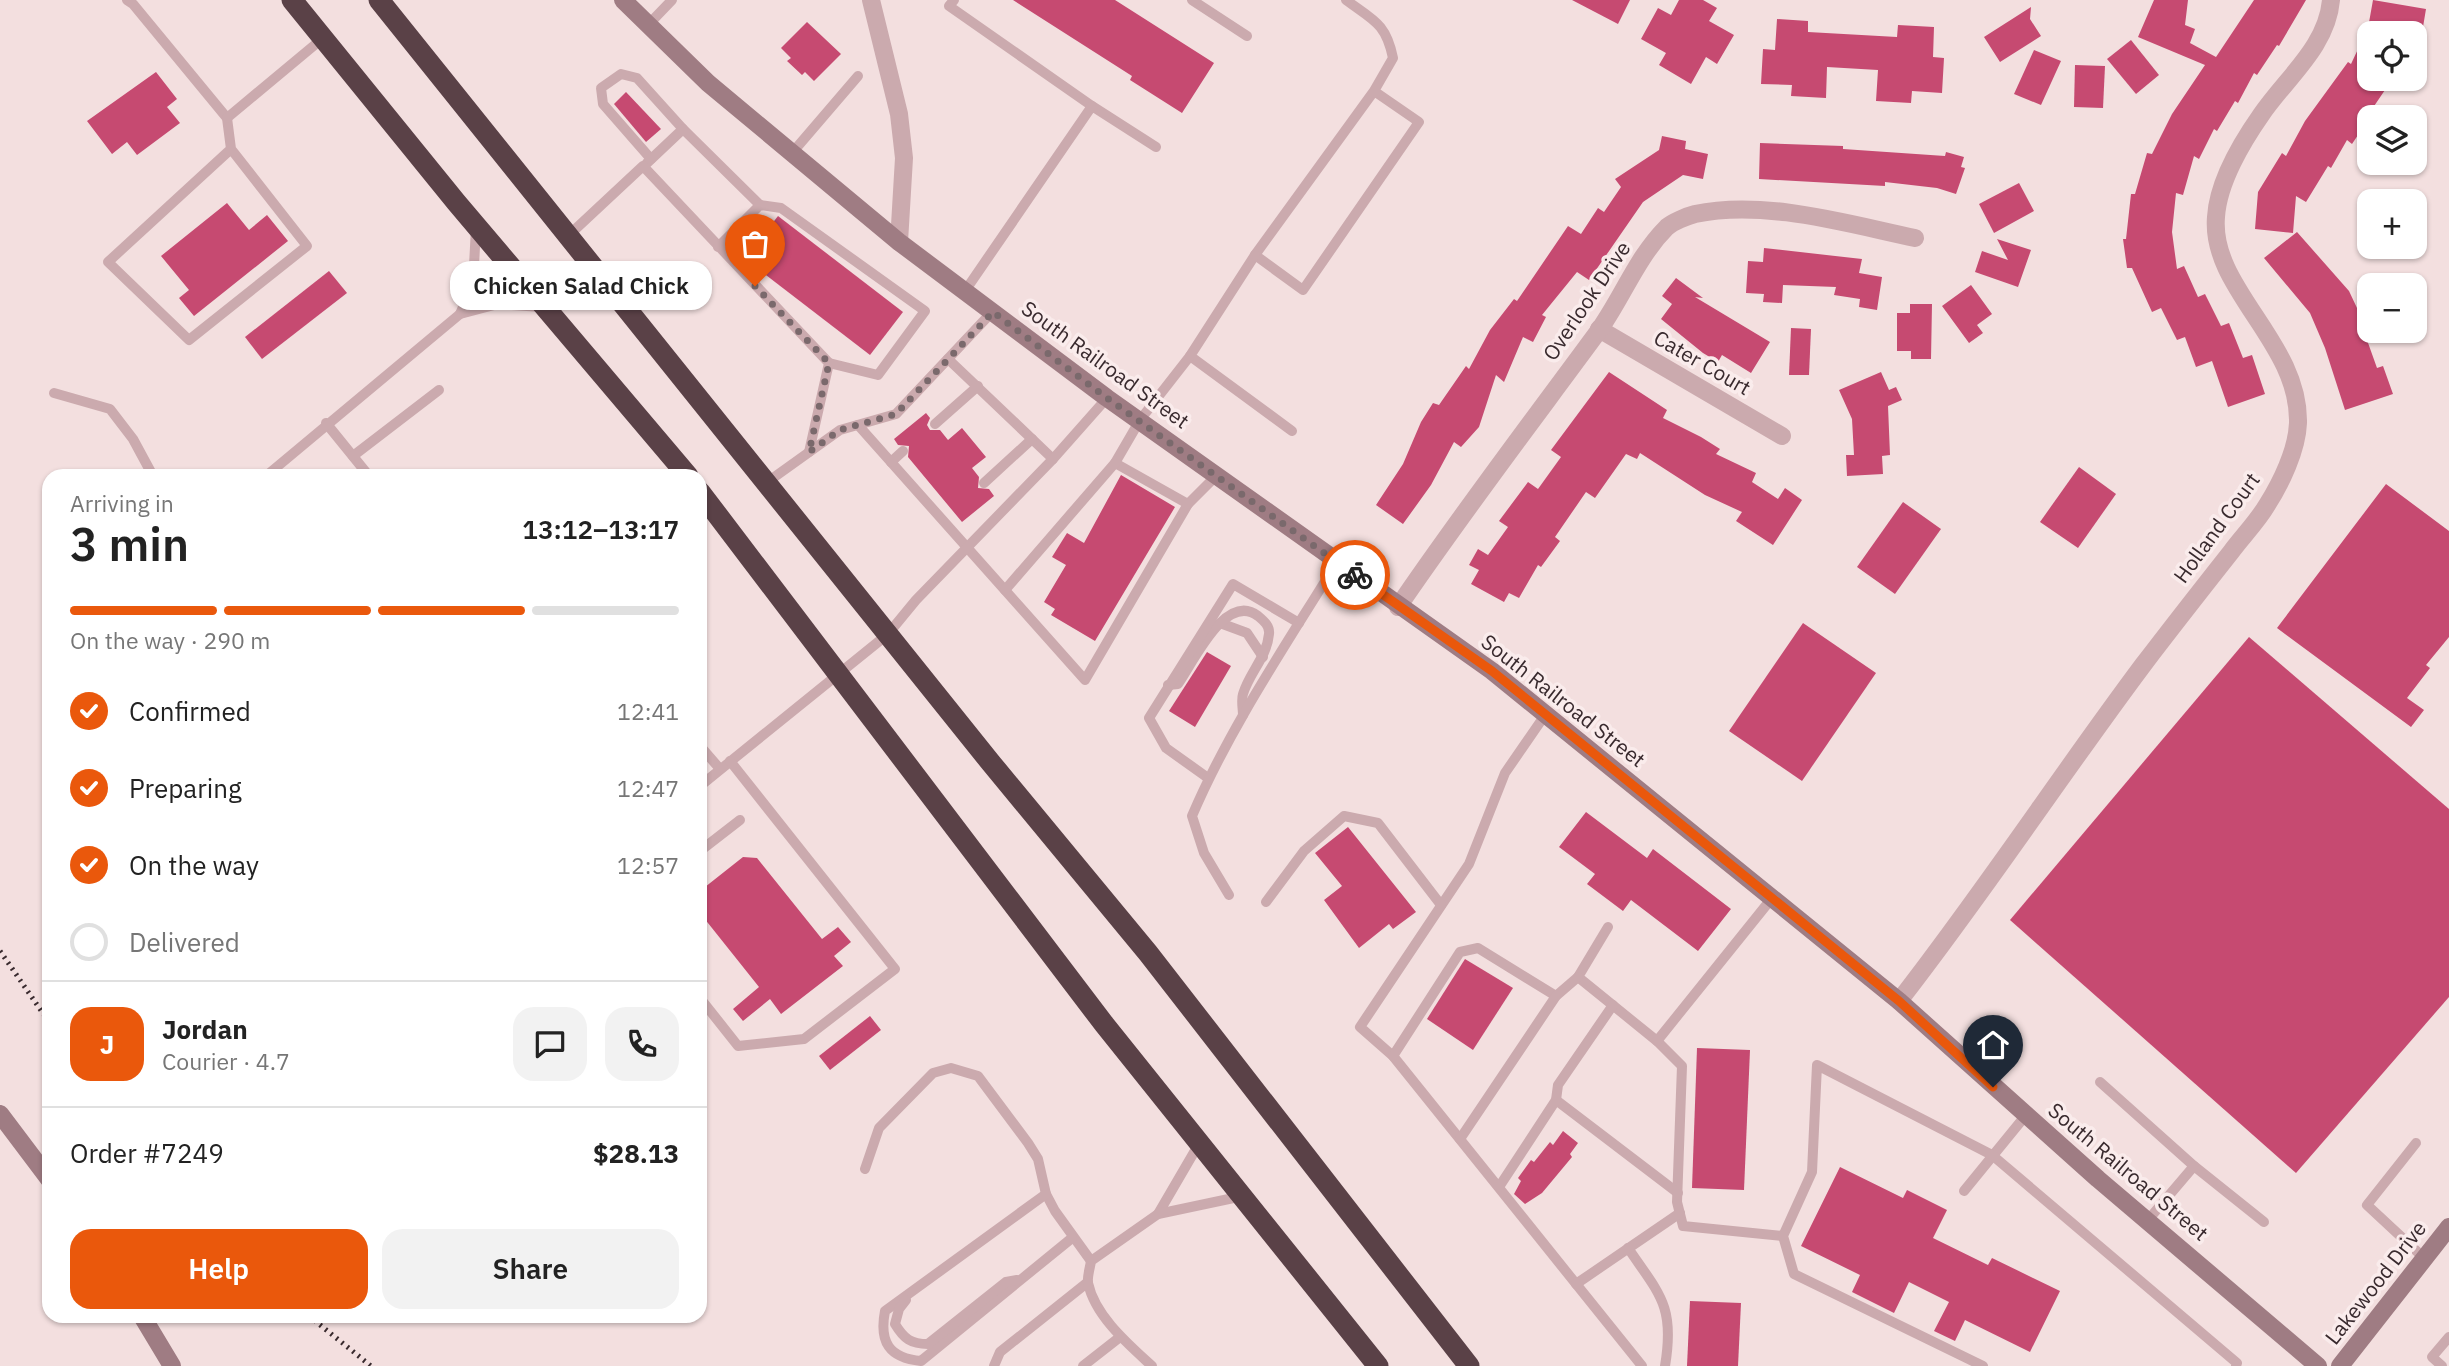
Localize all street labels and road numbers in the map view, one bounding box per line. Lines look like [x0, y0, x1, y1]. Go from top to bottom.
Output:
street label: Overlook Drive [1536, 235, 1636, 366]
street label: South Railroad Street [1016, 294, 1195, 435]
street label: Cater Court [1649, 323, 1756, 401]
street label: Holland Court [2167, 467, 2266, 588]
street label: South Railroad Street [1476, 627, 1651, 773]
street label: South Railroad Street [2043, 1096, 2215, 1247]
street label: Lakewood Drive [2318, 1215, 2432, 1350]

